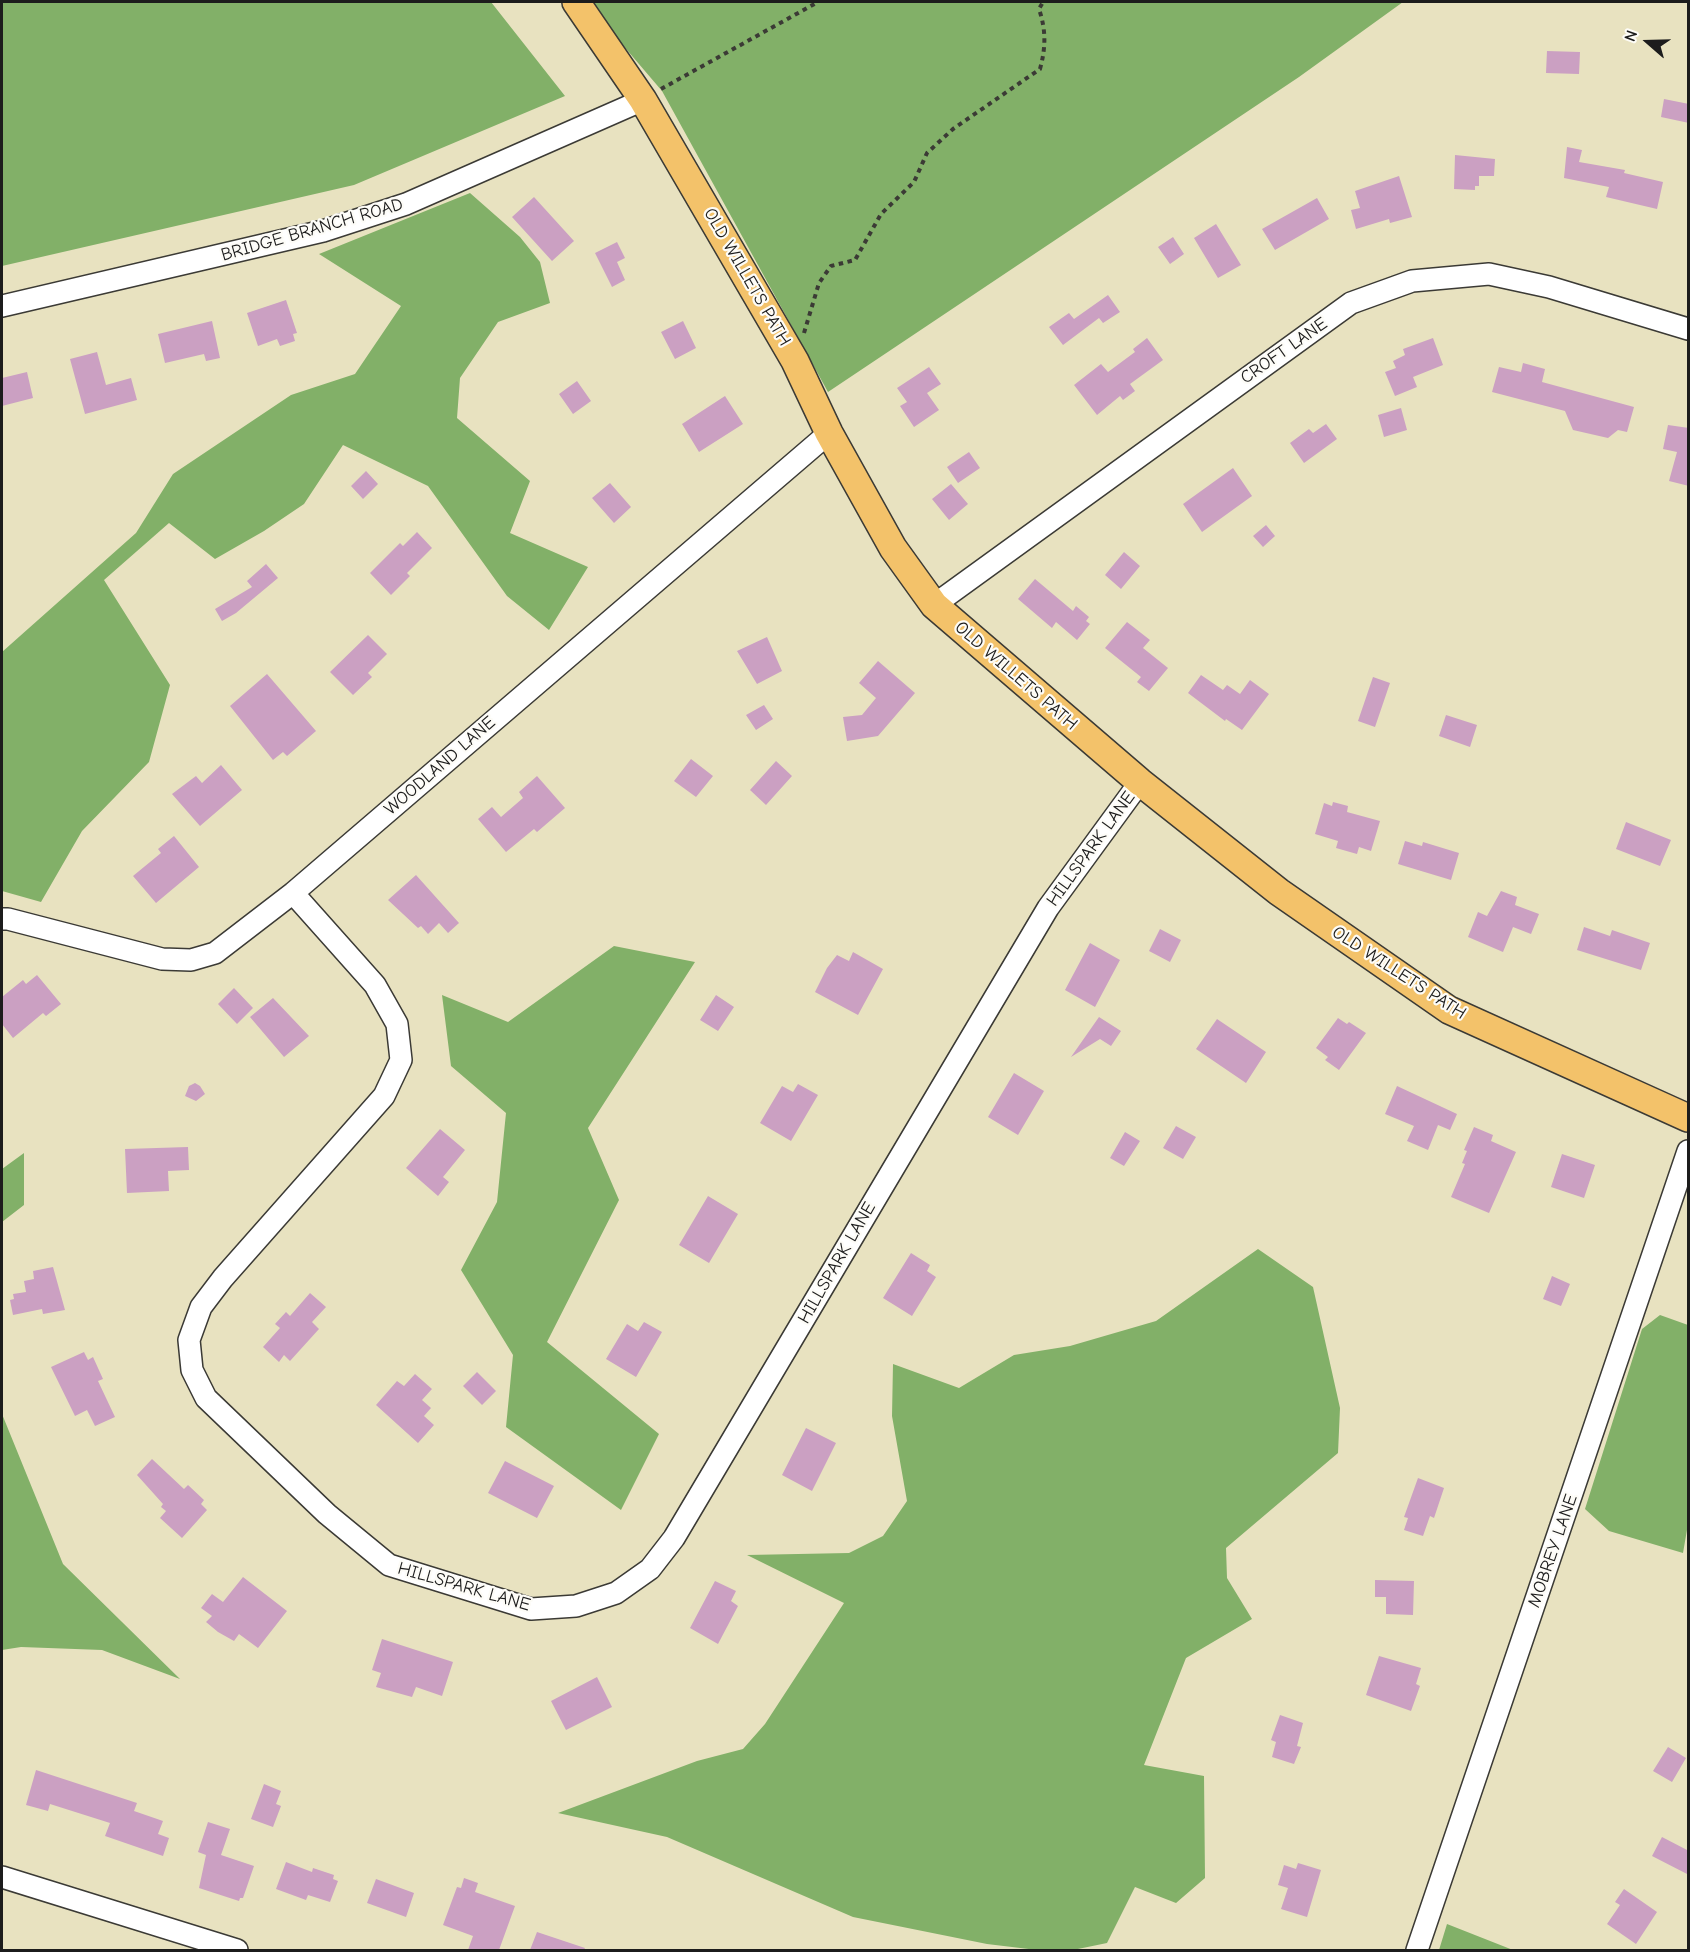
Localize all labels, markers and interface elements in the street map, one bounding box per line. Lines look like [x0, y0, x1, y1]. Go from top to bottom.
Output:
north arrow [1618, 12, 1678, 72]
text: N [1621, 28, 1641, 44]
street label: BRIDGE BRANCH ROAD [218, 194, 406, 266]
street label: OLD WILLETS PATH [699, 204, 795, 350]
street label: CROFT LANE [1236, 313, 1332, 389]
street label: OLD WILLETS PATH [950, 617, 1082, 735]
street label: WOODLAND LANE [380, 712, 500, 820]
street label: HILLSPARK LANE [1042, 787, 1140, 911]
street label: OLD WILLETS PATH [1328, 922, 1470, 1024]
street label: HILLSPARK LANE [793, 1198, 881, 1328]
street label: MOBREY LANE [1524, 1492, 1582, 1610]
street label: HILLSPARK LANE [395, 1558, 533, 1616]

